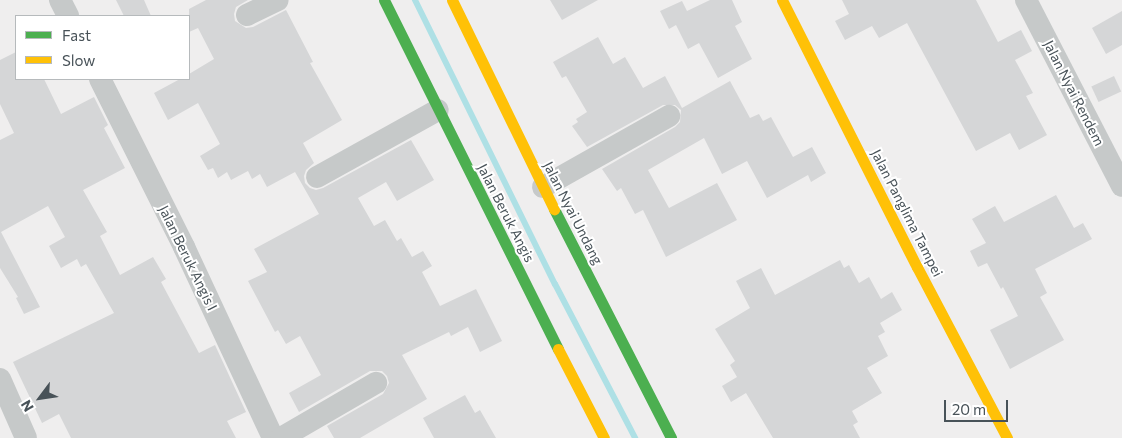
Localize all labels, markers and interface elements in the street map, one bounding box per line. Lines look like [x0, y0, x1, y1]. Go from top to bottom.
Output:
legend [15, 15, 190, 80]
text: Fast [62, 26, 91, 44]
street label: Jalan Nyai Rendem [1040, 37, 1108, 149]
text: Slow [62, 51, 95, 69]
street label: Jalan Panglima Tampei [868, 147, 946, 279]
street label: Jalan Nyai Undang [540, 159, 606, 267]
street label: Jalan Beruk Angis [474, 161, 538, 265]
street label: Jalan Beruk Angis I [155, 203, 221, 313]
north arrow [15, 373, 65, 423]
scale bar [947, 390, 1011, 422]
text: N [17, 397, 37, 415]
text: 20 m [952, 400, 986, 418]

